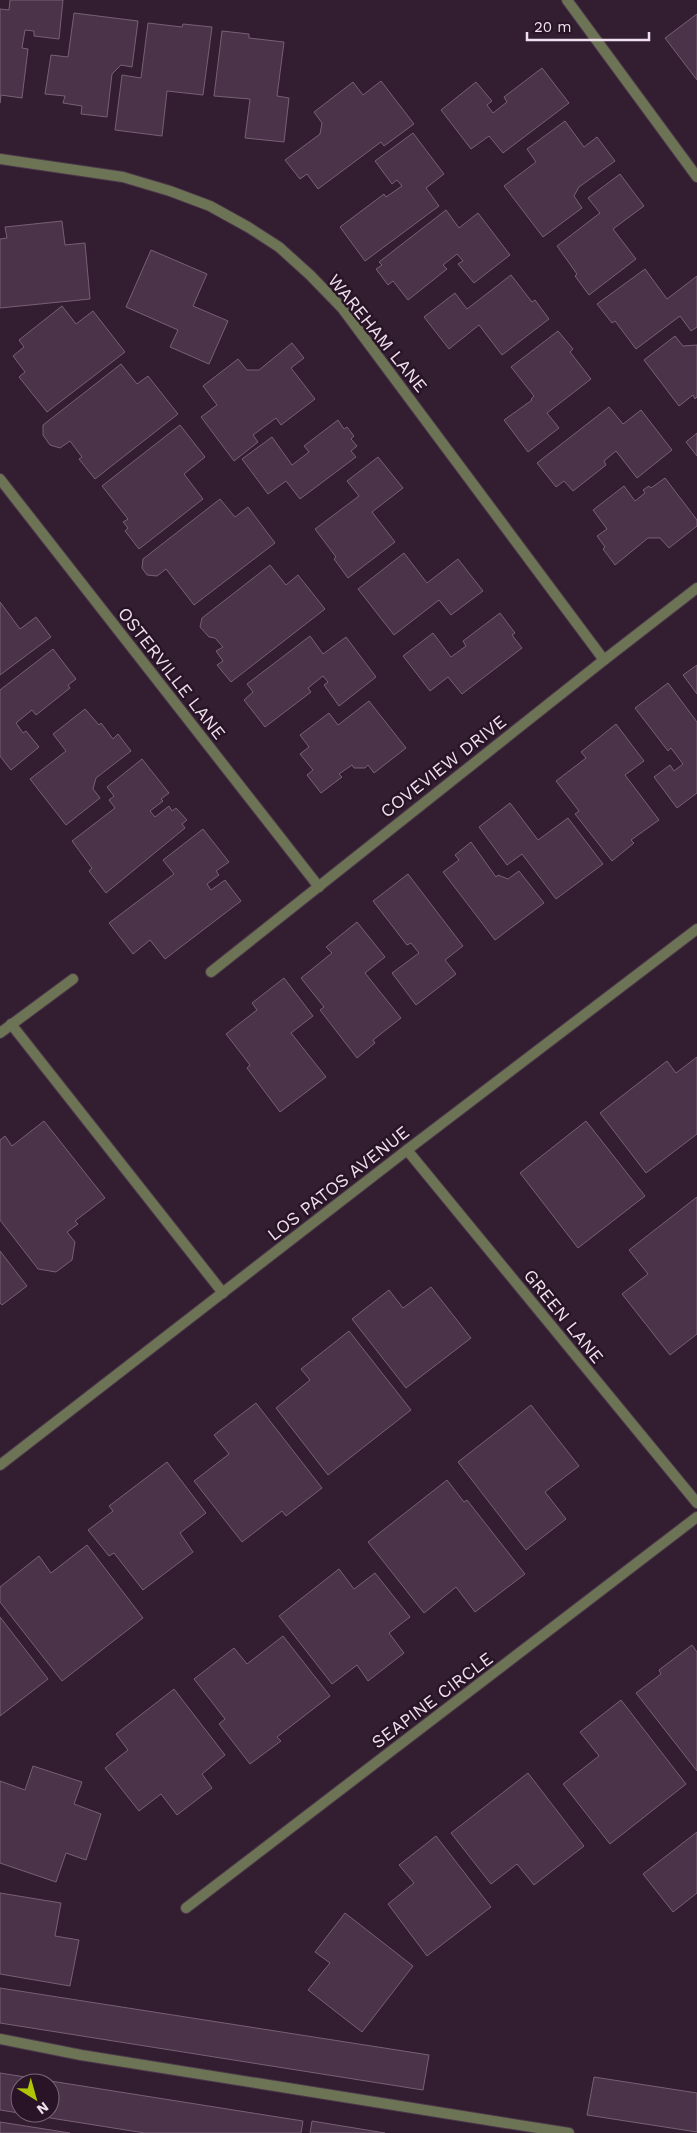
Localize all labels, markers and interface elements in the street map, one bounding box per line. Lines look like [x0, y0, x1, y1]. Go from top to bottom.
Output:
scale bar [527, 10, 650, 42]
text: 20 m [534, 18, 572, 36]
street label: WAREHAM LANE [324, 270, 432, 396]
street label: OSTERVILLE LANE [114, 603, 230, 743]
street label: COVEVIEW DRIVE [376, 710, 510, 822]
street label: LOS PATOS AVENUE [263, 1121, 413, 1245]
street label: GREEN LANE [520, 1265, 608, 1367]
street label: SEAPINE CIRCLE [367, 1648, 497, 1752]
north arrow [10, 2073, 60, 2123]
text: N [34, 2099, 52, 2118]

